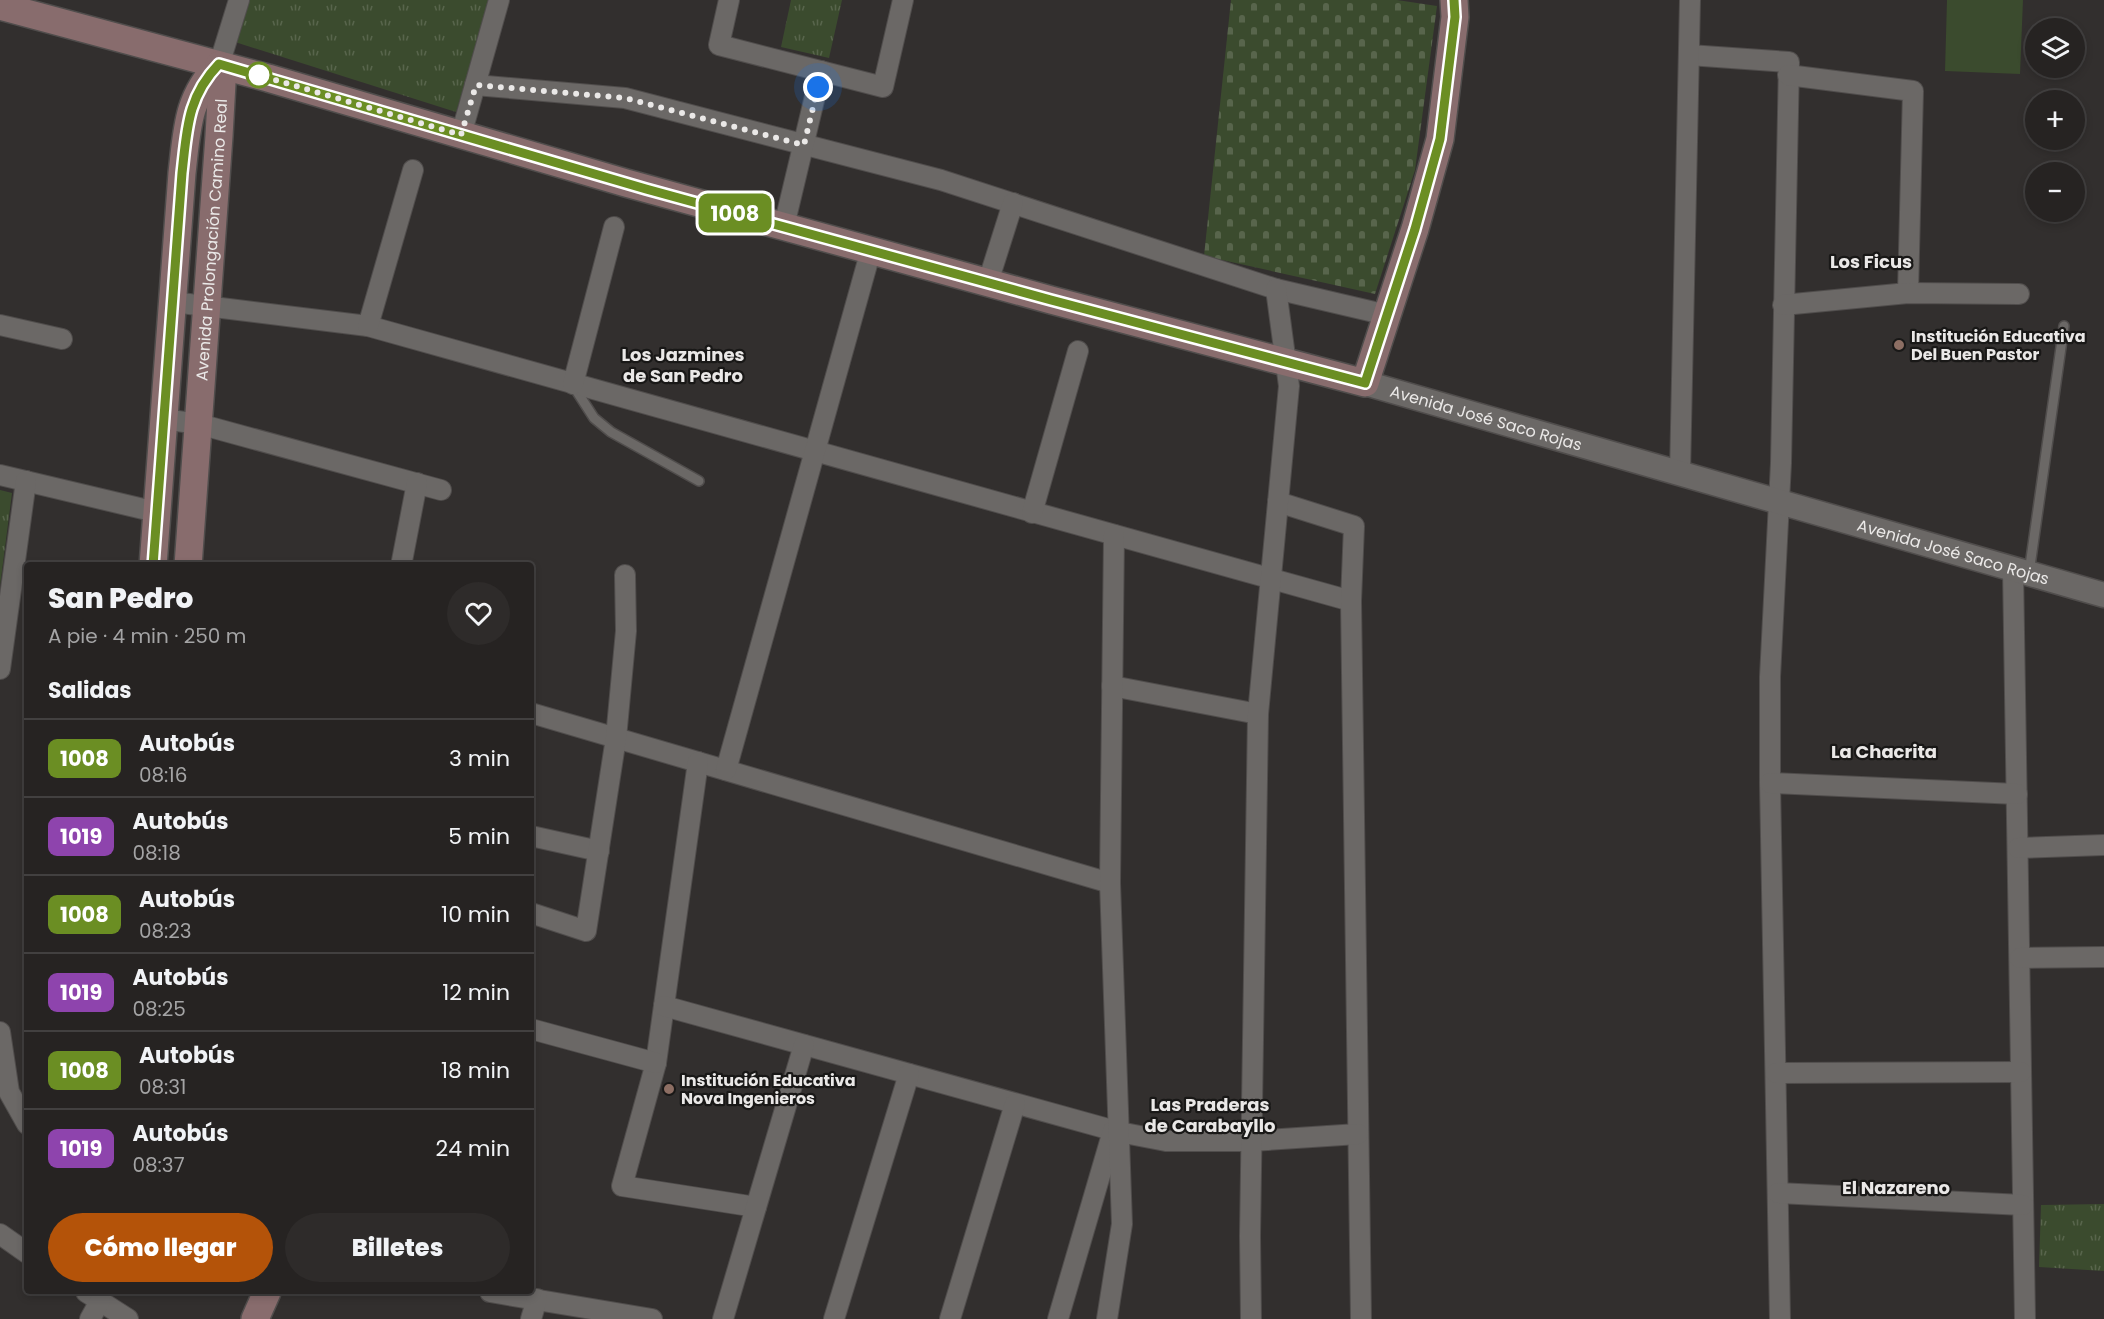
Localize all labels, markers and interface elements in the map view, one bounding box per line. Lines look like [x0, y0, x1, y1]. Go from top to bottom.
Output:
map controls [2025, 18, 2085, 222]
button: layers [2025, 18, 2085, 78]
unlabelled marker [246, 62, 272, 88]
your location [803, 72, 833, 102]
button: + [2025, 90, 2085, 150]
street label: Avenida Prolongación Camino Real [190, 98, 233, 382]
button: − [2025, 162, 2085, 222]
line badge: 1008 [693, 194, 777, 232]
text: 1008 [711, 199, 759, 228]
district label: Los Ficus [1830, 249, 1912, 274]
place label: Institución Educativa Del Buen Pastor [1911, 325, 2086, 366]
marker: Institución Educativa Del Buen Pastor [1892, 338, 1906, 352]
district label: Los Jazmines de San Pedro [621, 342, 745, 388]
street label: Avenida José Saco Rojas [1387, 379, 1585, 456]
street label: Avenida José Saco Rojas [1855, 513, 2052, 590]
text: San Pedro [48, 579, 193, 618]
button: heart [447, 582, 510, 645]
text: A pie · 4 min · 250 m [48, 622, 246, 650]
text: Salidas [48, 675, 132, 706]
text: Autobús [139, 728, 235, 759]
district label: La Chacrita [1831, 739, 1937, 764]
text: 3 min [449, 743, 510, 774]
text: 1008 [60, 744, 109, 773]
text: 08:16 [139, 761, 187, 789]
text: Autobús [132, 806, 228, 837]
text: 5 min [448, 821, 510, 852]
text: 1019 [60, 822, 102, 851]
text: 08:18 [132, 839, 181, 867]
text: Autobús [139, 884, 235, 915]
text: 10 min [441, 899, 510, 930]
text: 1008 [60, 900, 109, 929]
text: 08:23 [139, 917, 192, 945]
text: Autobús [132, 962, 228, 993]
text: 12 min [442, 977, 510, 1008]
text: 1019 [60, 978, 102, 1007]
text: 08:25 [132, 995, 186, 1023]
text: Autobús [139, 1040, 235, 1071]
text: 18 min [441, 1055, 510, 1086]
text: 1008 [60, 1056, 109, 1085]
place label: Institución Educativa Nova Ingenieros [681, 1069, 856, 1110]
text: 08:31 [139, 1073, 187, 1101]
marker: Institución Educativa Nova Ingenieros [662, 1082, 676, 1096]
district label: Las Praderas de Carabayllo [1145, 1092, 1275, 1138]
text: Autobús [132, 1118, 228, 1149]
text: 24 min [435, 1133, 510, 1164]
text: 1019 [60, 1134, 102, 1163]
text: 08:37 [132, 1151, 185, 1179]
district label: El Nazareno [1842, 1175, 1950, 1200]
button: Cómo llegar [48, 1213, 273, 1282]
button: Billetes [285, 1213, 510, 1282]

